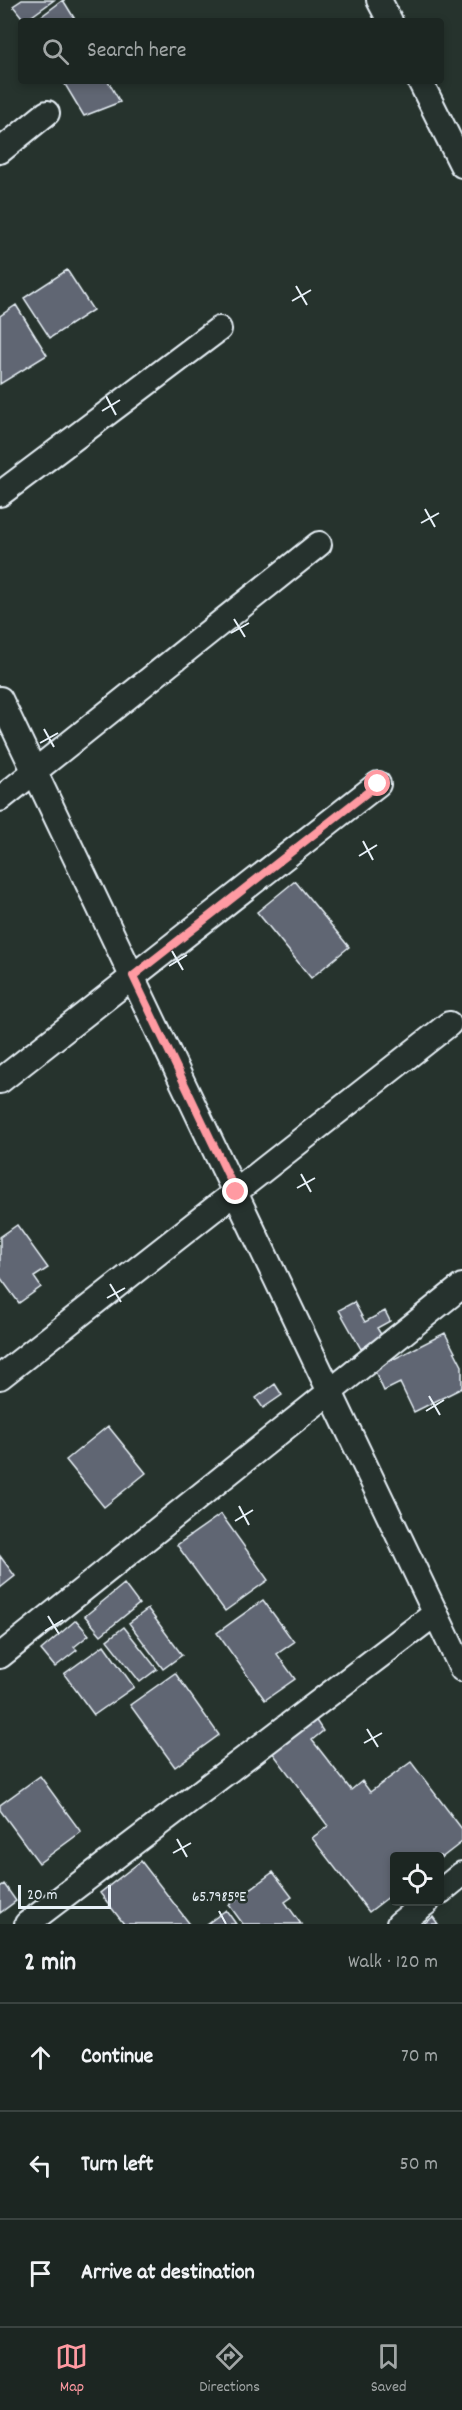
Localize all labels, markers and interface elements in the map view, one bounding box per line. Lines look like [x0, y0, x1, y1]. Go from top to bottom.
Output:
search box [18, 18, 444, 84]
icon: search [39, 35, 72, 68]
text: Search here [87, 36, 186, 67]
route start [364, 770, 390, 796]
route end [222, 1178, 248, 1204]
map controls [390, 1852, 444, 1906]
button: locate [390, 1852, 444, 1906]
scale bar [18, 1882, 111, 1910]
text: 20 m [27, 1884, 57, 1907]
text: 65.7985°E [192, 1887, 246, 1909]
text: 2 min [24, 1945, 76, 1982]
text: Walk · 120 m [348, 1949, 438, 1977]
icon: ahead [24, 2041, 57, 2074]
text: Continue [81, 2042, 153, 2073]
text: 70 m [401, 2043, 438, 2071]
icon: left [24, 2149, 57, 2182]
text: Turn left [81, 2150, 153, 2181]
text: 50 m [400, 2151, 438, 2179]
icon: arrive [24, 2257, 57, 2290]
text: Arrive at destination [81, 2258, 255, 2289]
tab: Map [55, 2340, 88, 2399]
tab: Directions [199, 2340, 260, 2399]
tab: Saved [371, 2340, 407, 2399]

